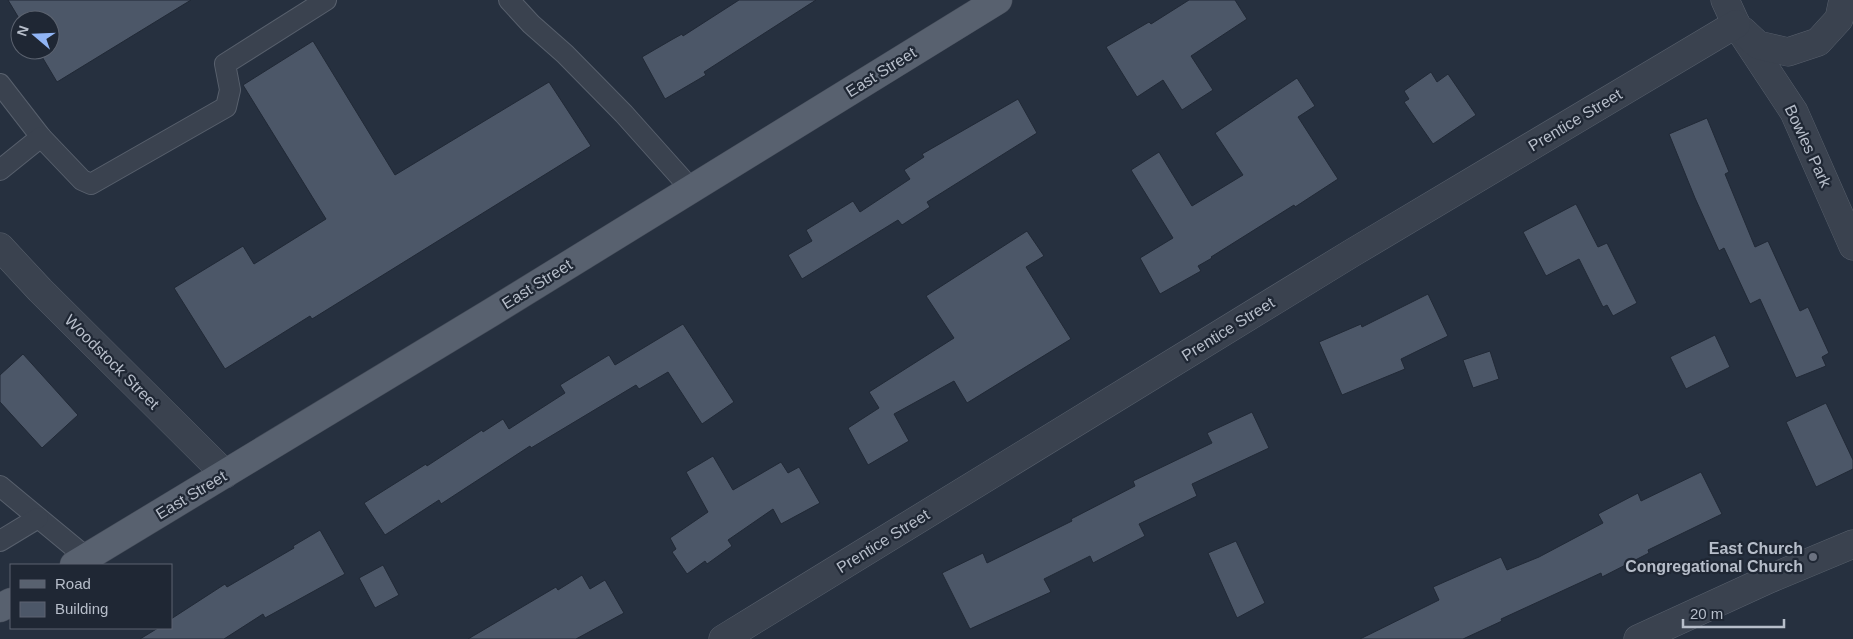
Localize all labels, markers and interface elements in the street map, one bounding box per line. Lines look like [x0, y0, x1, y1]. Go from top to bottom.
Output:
north arrow [10, 10, 60, 60]
text: N [13, 23, 32, 38]
street label: East Street [843, 44, 920, 100]
street label: Prentice Street [1525, 85, 1625, 155]
street label: Bowles Park [1782, 102, 1835, 191]
street label: East Street [499, 256, 576, 312]
street label: Prentice Street [1179, 293, 1278, 364]
street label: Woodstock Street [61, 311, 163, 413]
street label: East Street [153, 467, 230, 523]
street label: Prentice Street [834, 505, 933, 576]
place label: East Church Congregational Church [1625, 540, 1803, 575]
marker: East Church Congregational Church [1807, 551, 1819, 563]
legend [10, 564, 172, 629]
text: Road [55, 575, 91, 592]
scale bar [1683, 596, 1784, 628]
text: Building [55, 600, 108, 617]
text: 20 m [1690, 605, 1723, 622]

